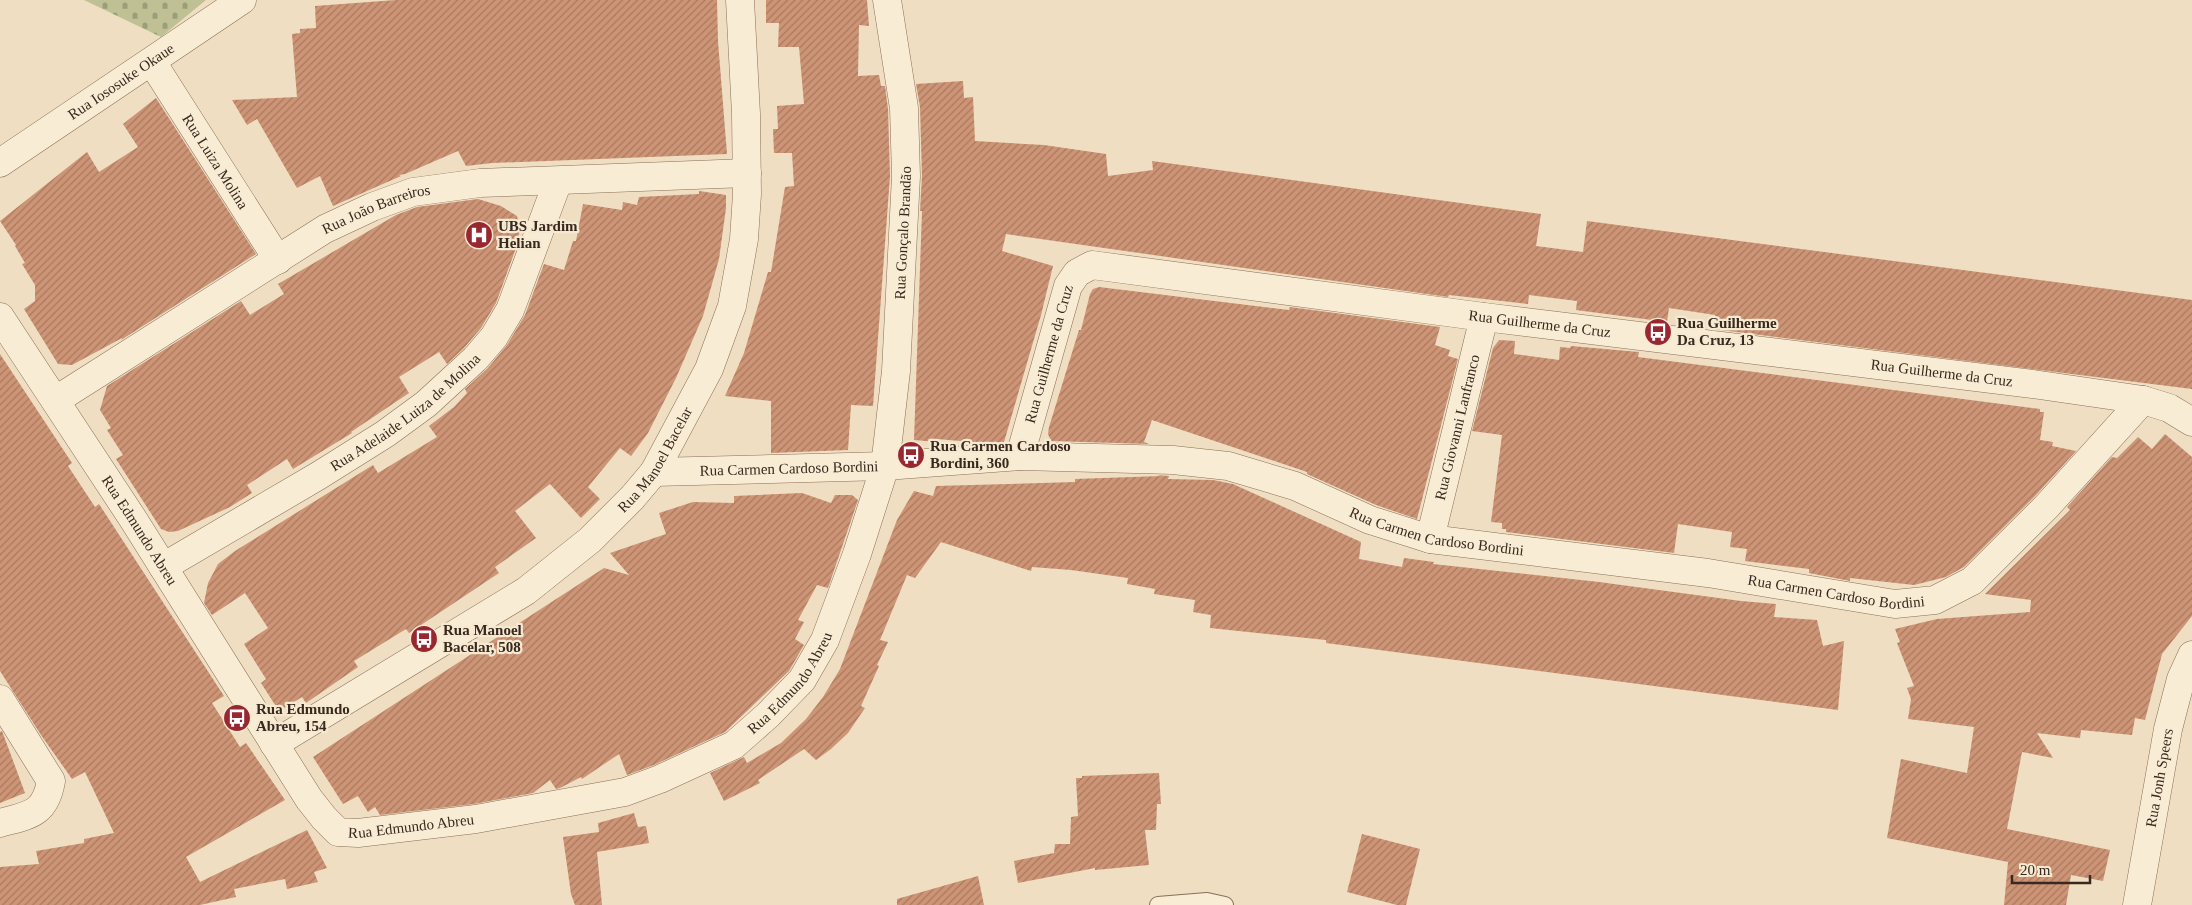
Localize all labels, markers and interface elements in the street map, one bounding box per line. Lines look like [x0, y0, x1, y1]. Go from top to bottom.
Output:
street label: Rua Iososuke Okaue [65, 40, 177, 123]
street label: Rua Luiza Molina [179, 111, 252, 212]
street label: Rua Gonçalo Brandão [892, 166, 914, 300]
street label: Rua João Barreiros [320, 182, 431, 237]
place label: UBS Jardim Helian [498, 218, 578, 251]
hospital icon: UBS Jardim Helian [464, 220, 494, 250]
street label: Rua Guilherme da Cruz [1022, 283, 1076, 425]
street label: Rua Guilherme da Cruz [1468, 307, 1612, 340]
place label: Rua Guilherme Da Cruz, 13 [1677, 315, 1777, 348]
bus stop icon: Rua Guilherme Da Cruz, 13 [1643, 317, 1673, 347]
street label: Rua Adelaide Luiza de Molina [327, 350, 484, 474]
street label: Rua Giovanni Lanfranco [1432, 353, 1483, 502]
street label: Rua Guilherme da Cruz [1870, 356, 2014, 390]
street label: Rua Manoel Bacelar [614, 404, 695, 516]
place label: Rua Carmen Cardoso Bordini, 360 [930, 438, 1071, 471]
bus stop icon: Rua Carmen Cardoso Bordini, 360 [896, 440, 926, 470]
street label: Rua Carmen Cardoso Bordini [699, 458, 879, 479]
street label: Rua Edmundo Abreu [99, 473, 181, 588]
street label: Rua Carmen Cardoso Bordini [1347, 504, 1525, 558]
street label: Rua Carmen Cardoso Bordini [1747, 572, 1925, 612]
place label: Rua Manoel Bacelar, 508 [443, 622, 522, 655]
bus stop icon: Rua Manoel Bacelar, 508 [409, 624, 439, 654]
street label: Rua Edmundo Abreu [744, 630, 835, 737]
place label: Rua Edmundo Abreu, 154 [256, 701, 350, 734]
bus stop icon: Rua Edmundo Abreu, 154 [222, 703, 252, 733]
street label: Rua Jonh Speers [2143, 727, 2176, 829]
street label: Rua Edmundo Abreu [348, 811, 475, 841]
scale bar [2012, 852, 2090, 884]
text: 20 m [2020, 862, 2051, 878]

